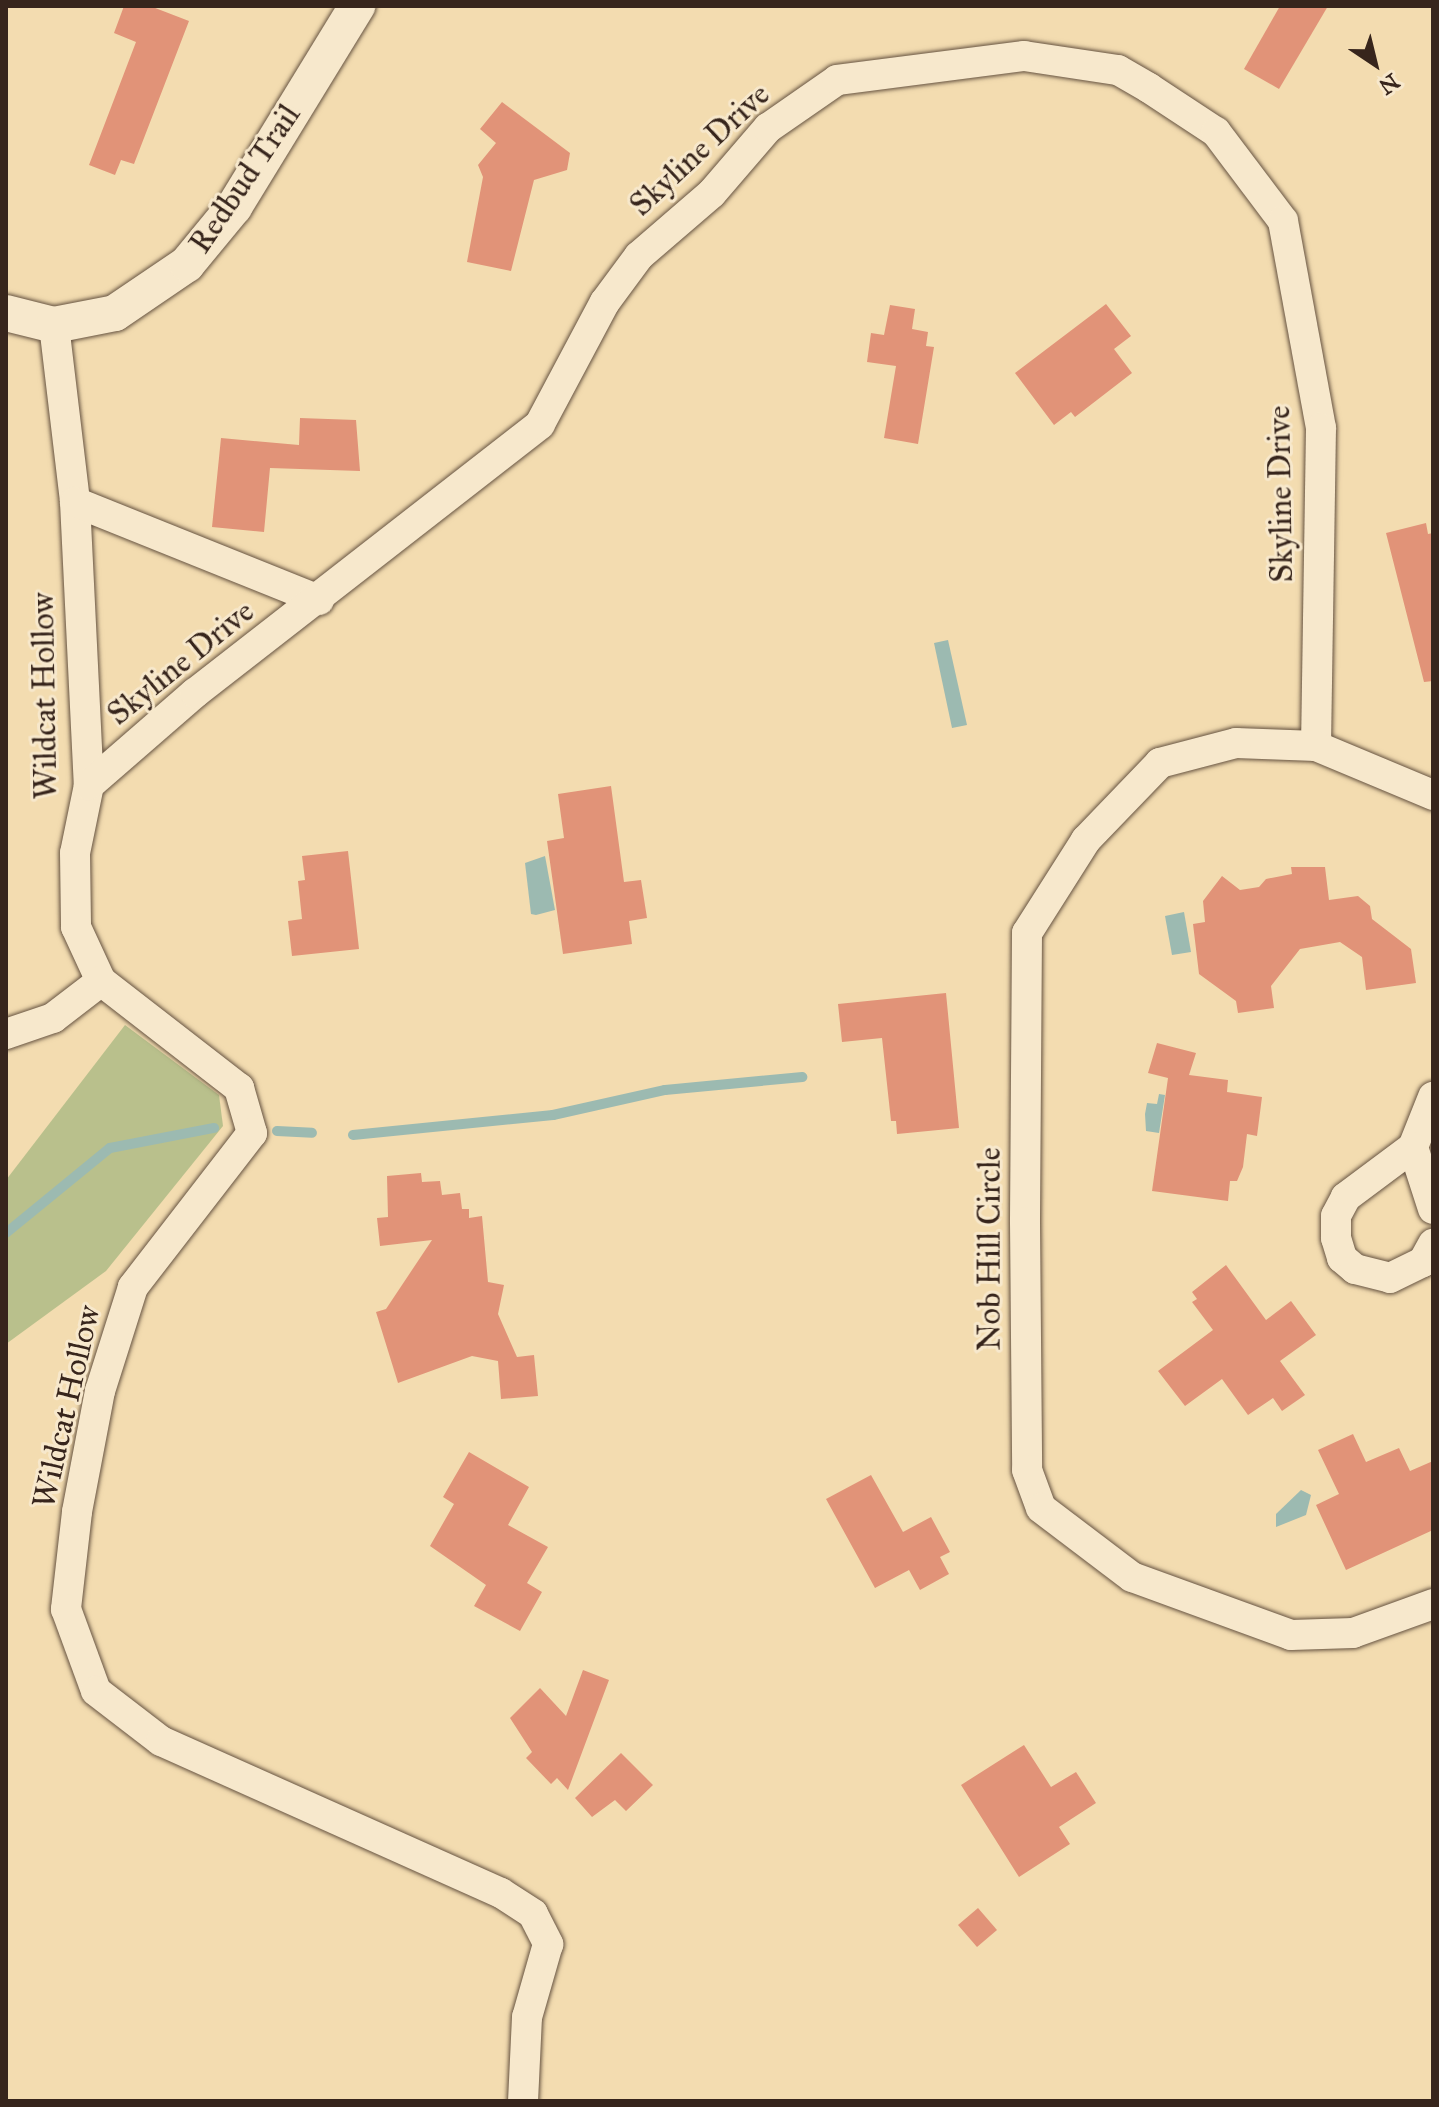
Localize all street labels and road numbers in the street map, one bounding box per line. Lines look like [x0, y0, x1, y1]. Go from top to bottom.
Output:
street label: Skyline Drive [622, 76, 778, 224]
street label: Redbud Trail [181, 97, 309, 261]
street label: Skyline Drive [1260, 405, 1302, 583]
street label: Wildcat Hollow [24, 592, 66, 800]
street label: Skyline Drive [100, 592, 262, 734]
street label: Nob Hill Circle [971, 1147, 1009, 1351]
street label: Wildcat Hollow [25, 1302, 109, 1512]

